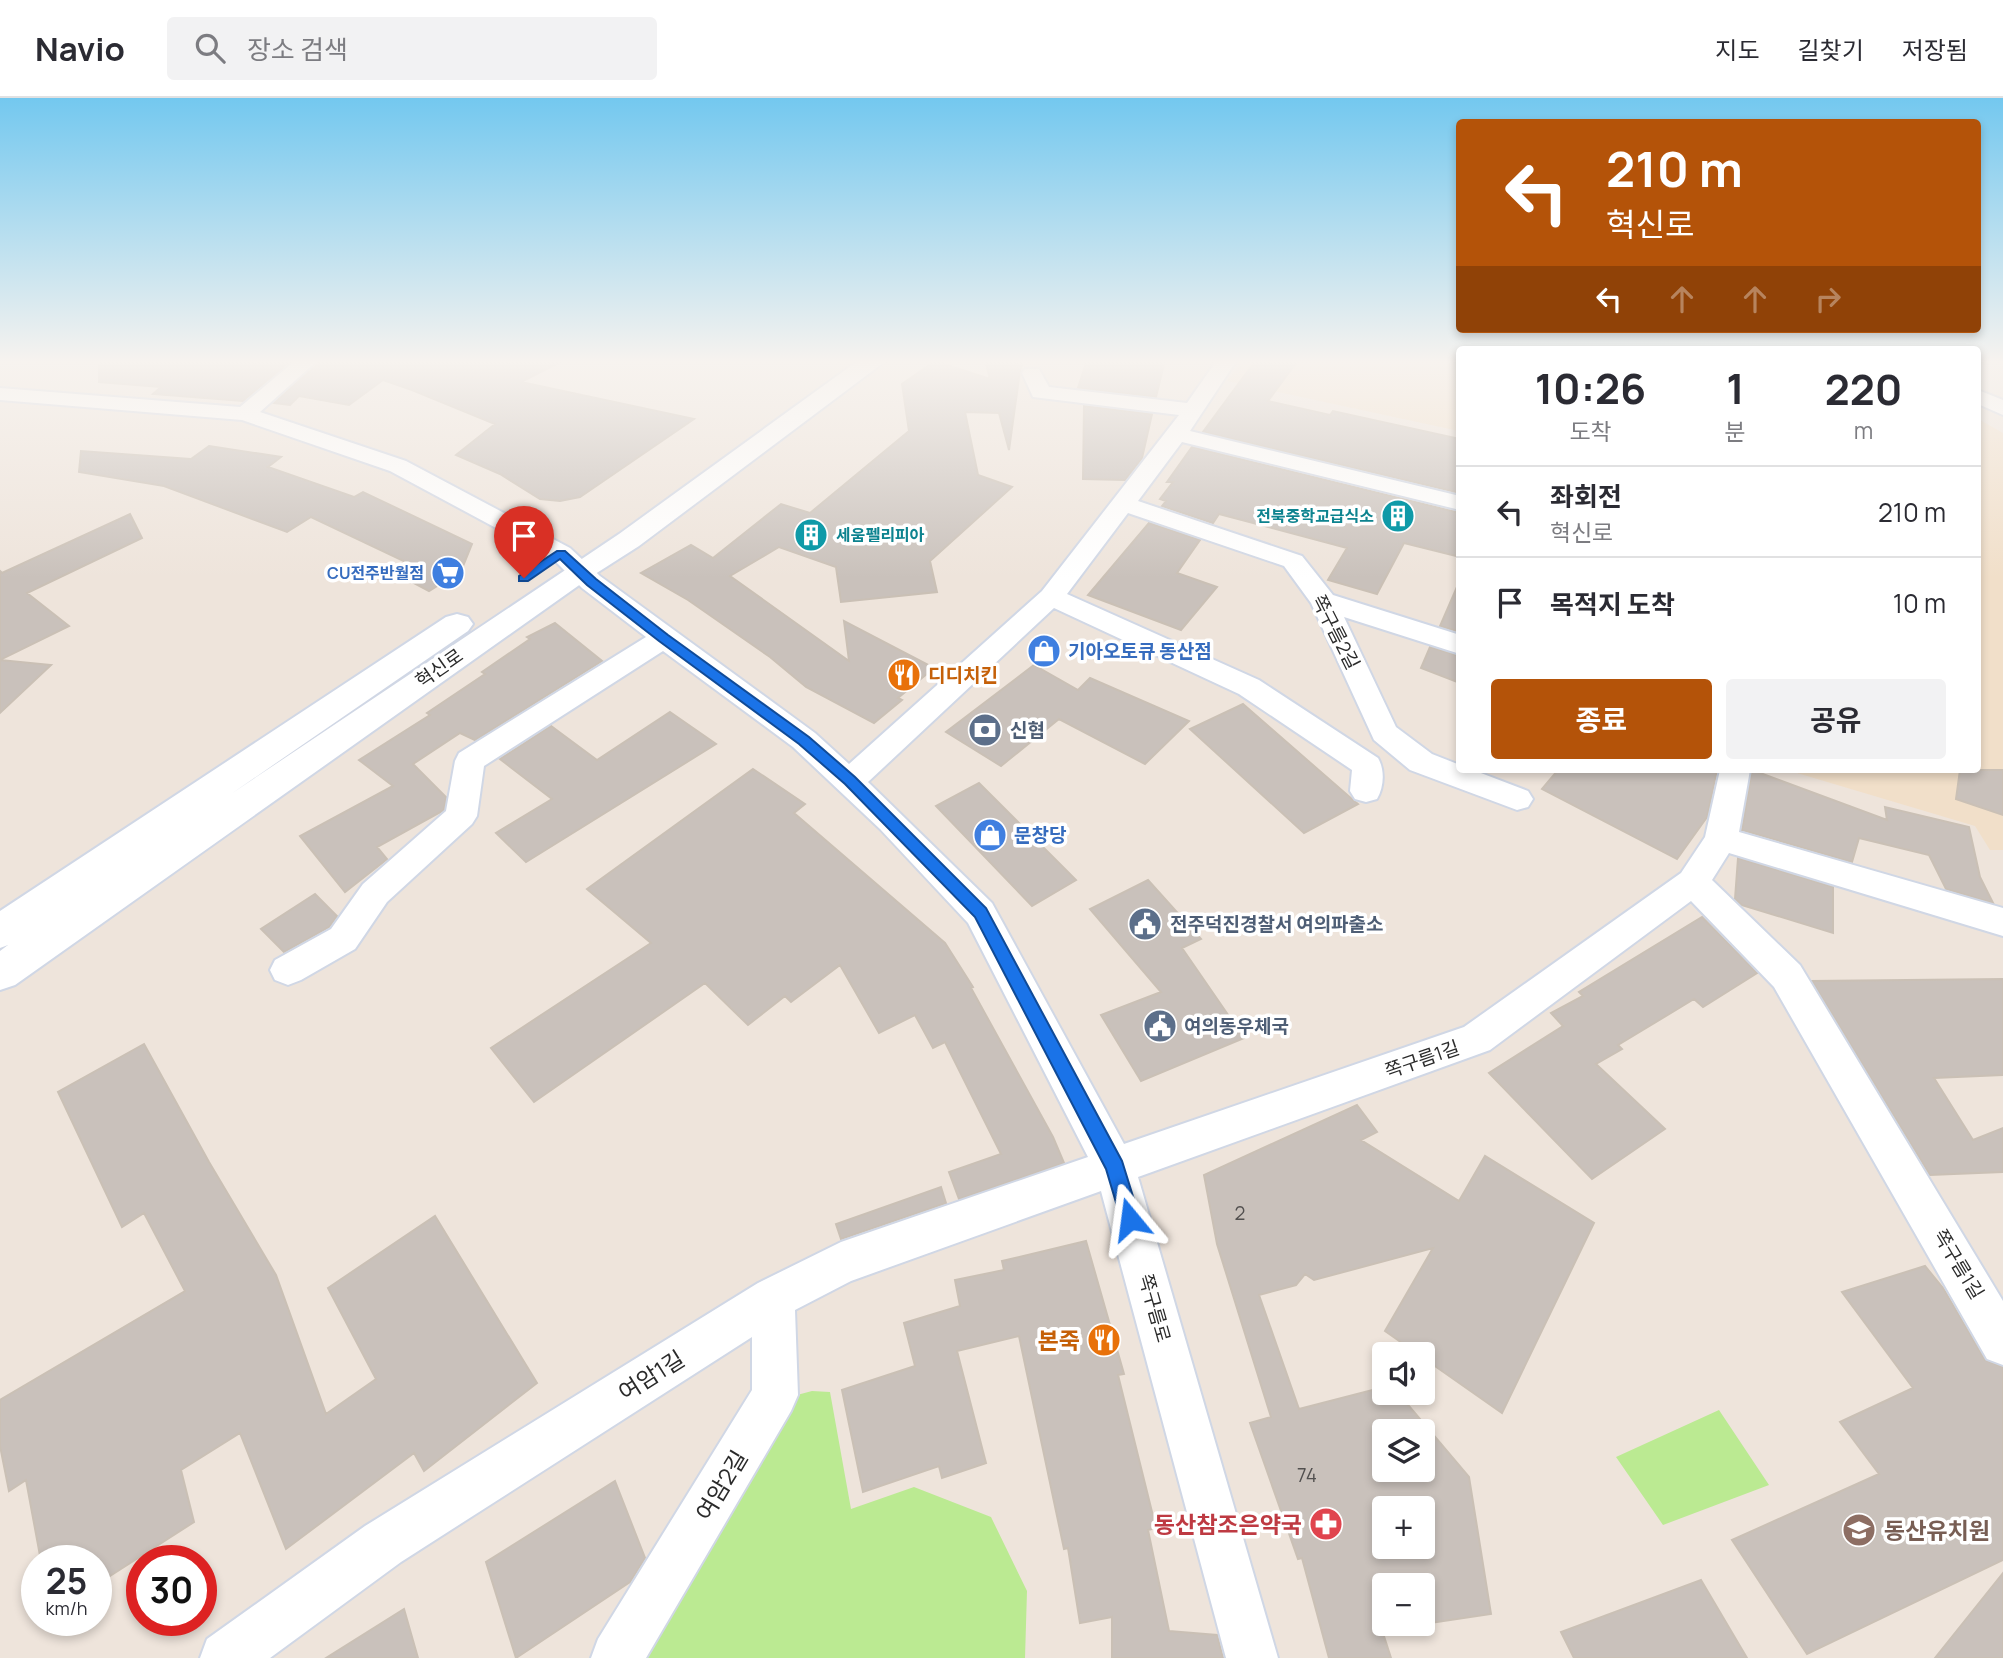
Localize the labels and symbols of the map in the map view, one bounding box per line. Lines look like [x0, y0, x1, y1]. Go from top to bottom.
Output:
building icon: 전북중학교급식소 [1379, 497, 1417, 535]
place label: 전북중학교급식소 [1256, 505, 1374, 527]
pin [494, 506, 554, 578]
building icon: 세움펠리피아 [792, 516, 830, 554]
place label: 세움펠리피아 [836, 524, 925, 546]
supermarket icon: CU전주반월점 [429, 554, 467, 592]
place label: CU전주반월점 [327, 562, 424, 584]
street label: 쪽구름2길 [1306, 590, 1366, 674]
shop icon: 기아오토큐 동산점 [1025, 632, 1063, 670]
place label: 기아오토큐 동산점 [1068, 638, 1212, 664]
street label: 혁신로 [410, 642, 468, 694]
restaurant icon: 디디치킨 [885, 656, 923, 694]
place label: 디디치킨 [928, 662, 998, 688]
bank icon: 신협 [966, 711, 1004, 749]
place label: 신협 [1010, 717, 1045, 743]
shop icon: 문창당 [971, 816, 1009, 854]
place label: 문창당 [1014, 822, 1067, 848]
public building icon: 전주덕진경찰서 여의파출소 [1126, 905, 1164, 943]
place label: 전주덕진경찰서 여의파출소 [1170, 911, 1384, 937]
public building icon: 여의동우체국 [1141, 1007, 1179, 1045]
place label: 여의동우체국 [1184, 1013, 1289, 1039]
street label: 쪽구름1길 [1381, 1034, 1463, 1084]
position arrow [1093, 1182, 1167, 1256]
house number: 2 [1235, 1200, 1245, 1226]
street label: 쪽구름1길 [1928, 1224, 1990, 1304]
street label: 쪽구름로 [1133, 1271, 1177, 1345]
restaurant icon: 본죽 [1085, 1321, 1123, 1359]
place label: 본죽 [1038, 1324, 1080, 1356]
street label: 여암1길 [612, 1342, 690, 1408]
street label: 여암2길 [688, 1444, 754, 1526]
house number: 74 [1297, 1462, 1317, 1488]
pharmacy icon: 동산참조은약국 [1307, 1505, 1345, 1543]
place label: 동산참조은약국 [1154, 1508, 1302, 1540]
school or university icon: 동산유치원 [1840, 1511, 1878, 1549]
place label: 동산유치원 [1884, 1514, 1990, 1546]
speed limit sign: 30 [126, 1545, 217, 1636]

